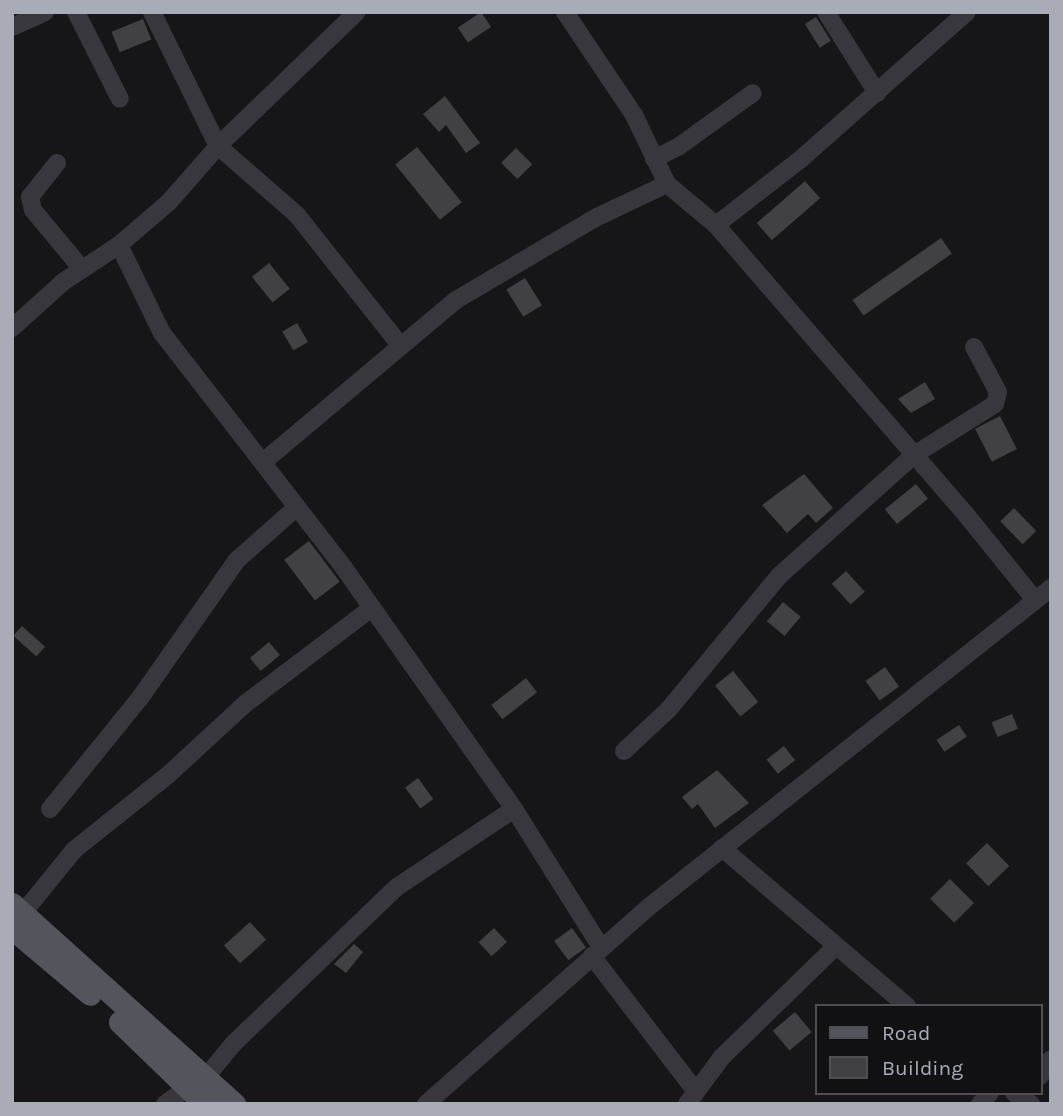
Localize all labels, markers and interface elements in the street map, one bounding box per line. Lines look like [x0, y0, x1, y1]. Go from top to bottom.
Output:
legend [814, 1004, 1042, 1095]
text: Road [882, 1021, 930, 1045]
text: Building [882, 1056, 963, 1080]

